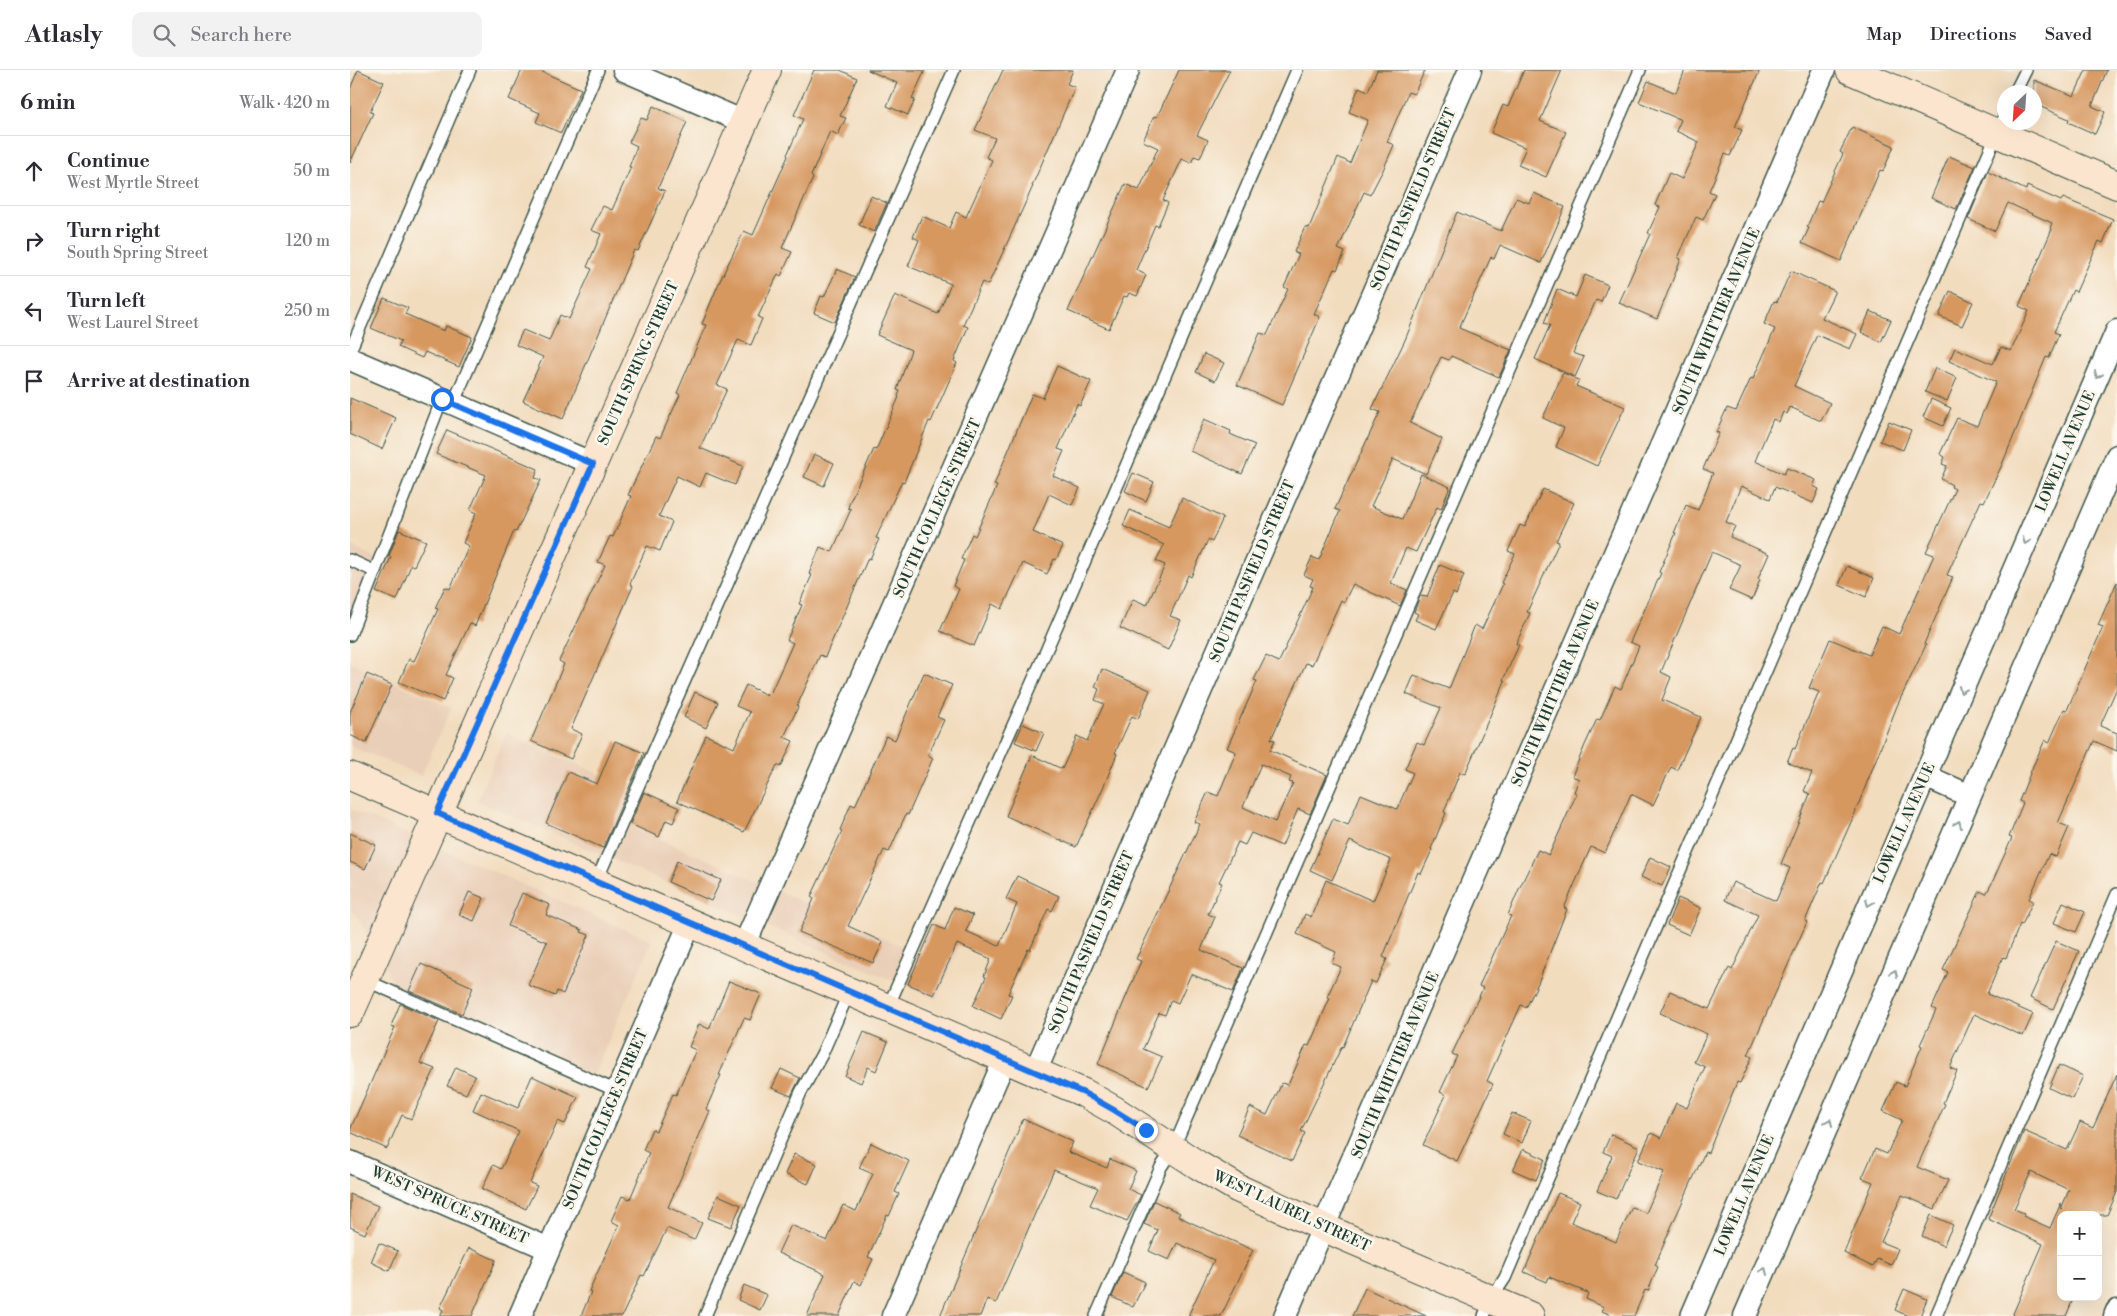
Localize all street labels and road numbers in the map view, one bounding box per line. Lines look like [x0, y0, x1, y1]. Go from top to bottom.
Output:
street label: SOUTH PASFIELD STREET [1366, 105, 1461, 293]
street label: SOUTH WHITTIER AVENUE [1668, 225, 1765, 418]
street label: SOUTH SPRING STREET [594, 278, 683, 448]
street label: LOWELL AVENUE [2031, 388, 2100, 515]
street label: SOUTH COLLEGE STREET [889, 415, 986, 601]
street label: SOUTH PASFIELD STREET [1205, 477, 1300, 665]
street label: SOUTH WHITTIER AVENUE [1507, 597, 1604, 790]
street label: LOWELL AVENUE [1869, 760, 1940, 886]
street label: SOUTH PASFIELD STREET [1044, 848, 1139, 1036]
street label: SOUTH WHITTIER AVENUE [1347, 969, 1444, 1162]
street label: SOUTH COLLEGE STREET [559, 1026, 652, 1212]
street label: LOWELL AVENUE [1710, 1132, 1779, 1259]
street label: WEST SPRUCE STREET [367, 1162, 532, 1249]
street label: WEST LAUREL STREET [1209, 1166, 1374, 1256]

